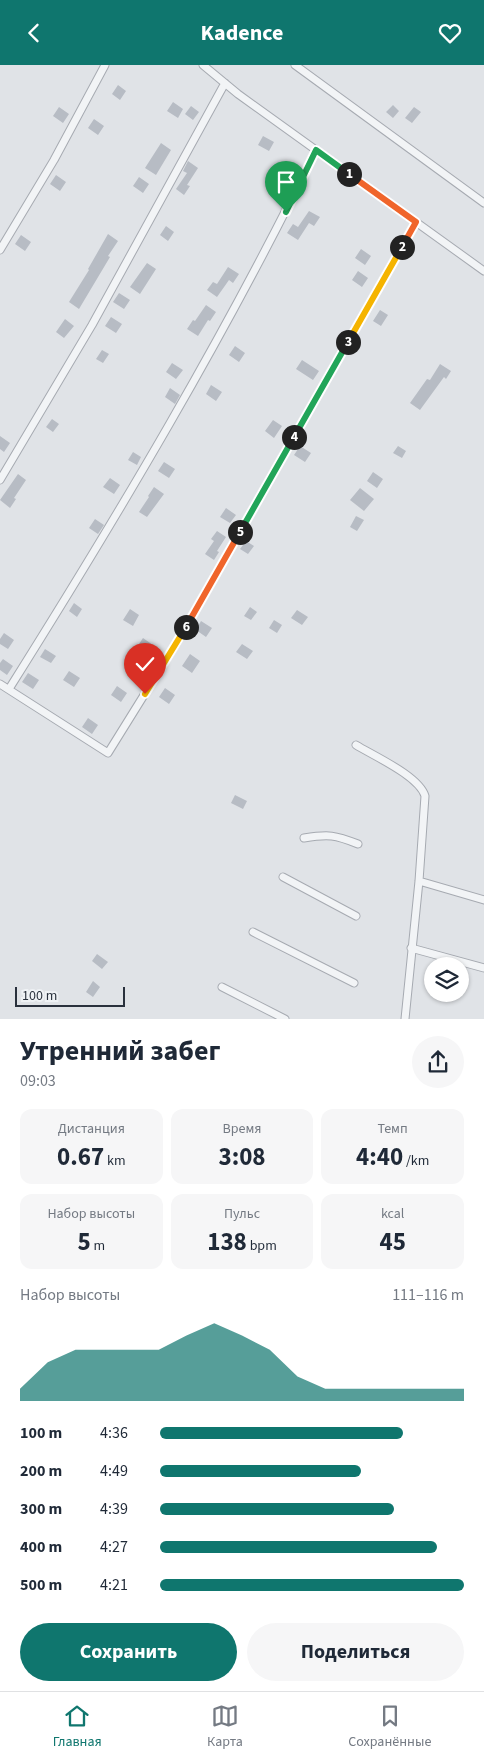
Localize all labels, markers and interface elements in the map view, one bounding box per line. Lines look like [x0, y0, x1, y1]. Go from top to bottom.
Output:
text: Kadence [201, 17, 283, 49]
icon: back [20, 19, 48, 47]
icon: heart [436, 19, 464, 47]
pin [265, 161, 307, 212]
pin: 1 [336, 161, 362, 187]
text: 1 [346, 164, 353, 184]
icon: arrive [272, 168, 300, 196]
pin: 2 [390, 235, 414, 259]
text: 2 [399, 237, 406, 257]
pin: 3 [336, 329, 360, 355]
text: 3 [345, 332, 352, 352]
pin: 4 [282, 425, 306, 449]
text: 4 [291, 427, 298, 447]
pin: 5 [228, 519, 252, 545]
text: 5 [237, 522, 244, 542]
pin: 6 [174, 615, 198, 639]
text: 6 [183, 617, 190, 637]
pin [124, 643, 166, 694]
icon: check [131, 650, 159, 678]
map controls [424, 957, 469, 1002]
button: layers [424, 957, 469, 1002]
scale bar [15, 983, 125, 1007]
text: 100 m [22, 986, 57, 1006]
text: Утренний забег [20, 1031, 221, 1071]
button: share [412, 1036, 464, 1088]
text: 09:03 [20, 1070, 56, 1092]
text: Дистанция [58, 1119, 125, 1139]
text: Время [222, 1119, 262, 1139]
text: Темп [378, 1119, 408, 1139]
text: 0.67 [57, 1139, 104, 1175]
text: 3:08 [218, 1139, 266, 1175]
text: 4:40 [356, 1139, 403, 1175]
text: km [104, 1151, 126, 1171]
text: /km [403, 1151, 429, 1171]
text: Набор высоты [47, 1204, 135, 1224]
text: Пульс [224, 1204, 260, 1224]
text: kcal [381, 1204, 404, 1224]
text: 5 [78, 1224, 91, 1260]
text: 138 [207, 1224, 247, 1260]
text: 45 [379, 1224, 406, 1260]
text: m [91, 1236, 105, 1256]
text: bpm [247, 1236, 277, 1256]
text: Набор высоты [20, 1284, 120, 1306]
text: 111–116 m [392, 1284, 464, 1306]
text: 100 m [20, 1422, 62, 1444]
text: 4:36 [100, 1422, 128, 1444]
text: 200 m [20, 1460, 62, 1482]
text: 4:49 [100, 1460, 128, 1482]
text: 300 m [20, 1498, 62, 1520]
text: 4:39 [100, 1498, 128, 1520]
text: 400 m [20, 1536, 62, 1558]
text: 4:27 [100, 1536, 128, 1558]
text: 500 m [20, 1574, 62, 1596]
text: 4:21 [100, 1574, 128, 1596]
button: Сохранить [20, 1623, 237, 1681]
button: Поделиться [247, 1623, 464, 1681]
tab: Главная [53, 1702, 102, 1752]
tab: Карта [207, 1702, 243, 1752]
tab: Сохранённые [348, 1702, 431, 1752]

